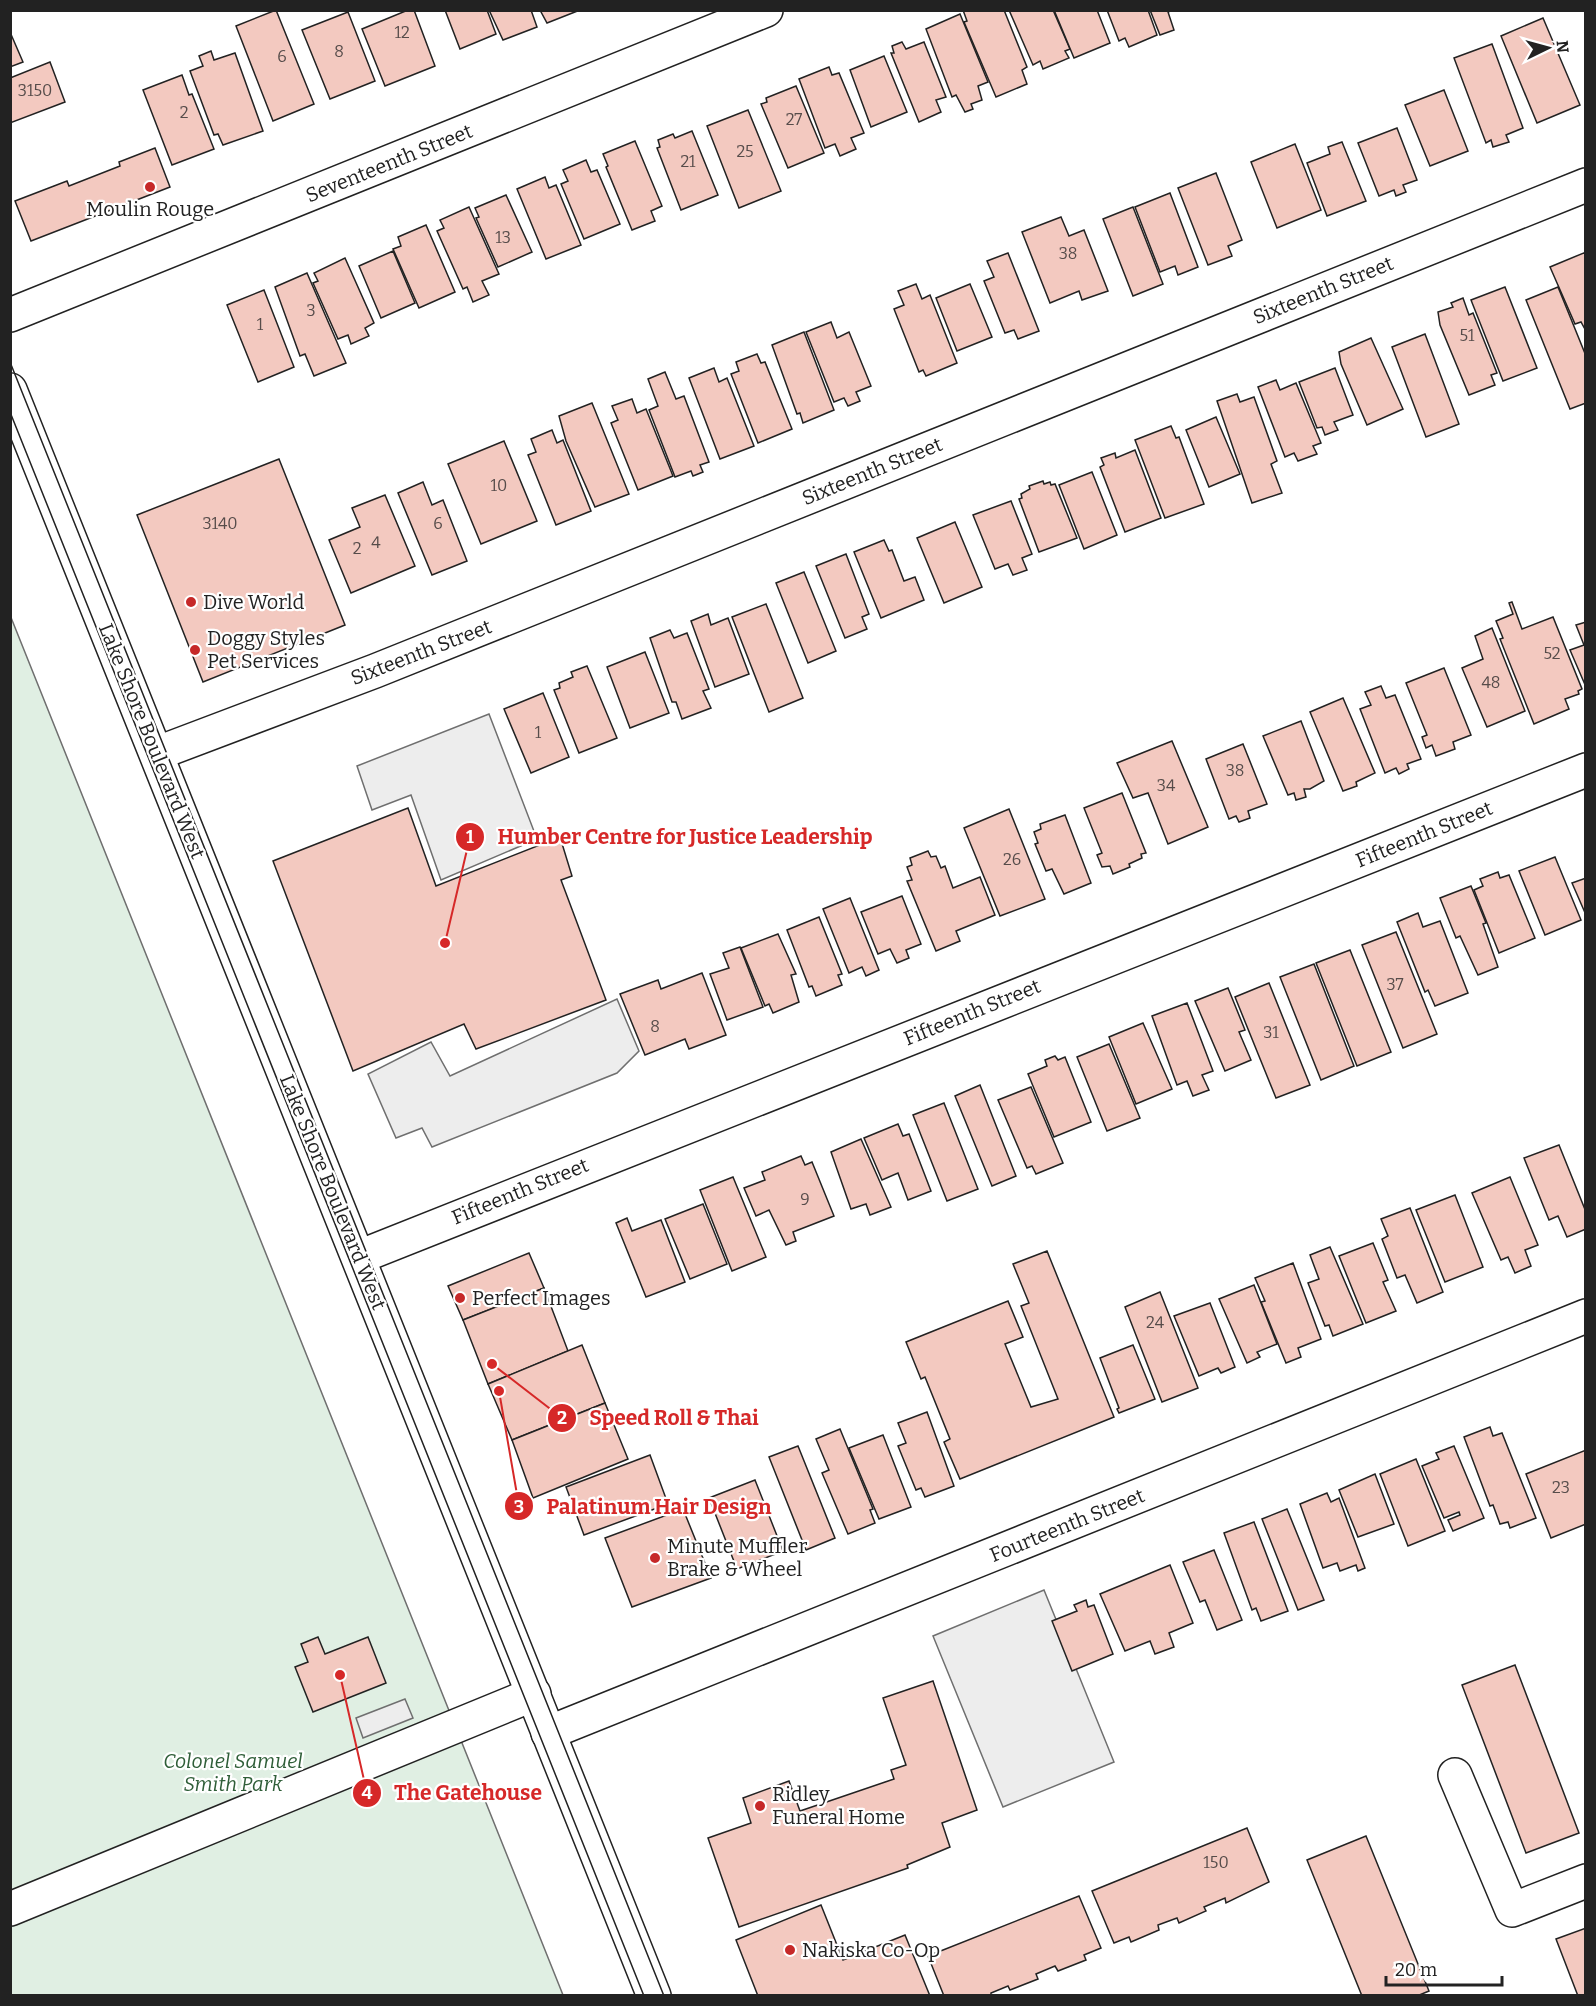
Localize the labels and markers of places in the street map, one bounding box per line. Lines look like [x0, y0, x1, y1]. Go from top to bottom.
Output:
marker: Moulin Rouge [143, 180, 157, 194]
place label: Moulin Rouge [86, 197, 214, 221]
place label: Dive World [203, 590, 304, 614]
marker: Dive World [184, 595, 198, 609]
place label: Doggy Styles Pet Services [207, 626, 325, 673]
marker: Doggy Styles Pet Services [188, 643, 202, 657]
callout: Humber Centre for Justice Leadership [455, 818, 884, 857]
place label: Perfect Images [472, 1286, 611, 1310]
marker: Perfect Images [453, 1291, 467, 1305]
callout: Speed Roll & Thai [547, 1398, 770, 1437]
callout: Palatinum Hair Design [504, 1487, 783, 1526]
place label: Minute Muffler Brake & Wheel [667, 1534, 807, 1581]
marker: Minute Muffler Brake & Wheel [648, 1551, 662, 1565]
callout: The Gatehouse [352, 1773, 554, 1812]
place label: Ridley Funeral Home [772, 1782, 905, 1829]
marker: Ridley Funeral Home [753, 1799, 767, 1813]
place label: Nakiska Co-Op [802, 1938, 940, 1962]
marker: Nakiska Co-Op [783, 1943, 797, 1957]

